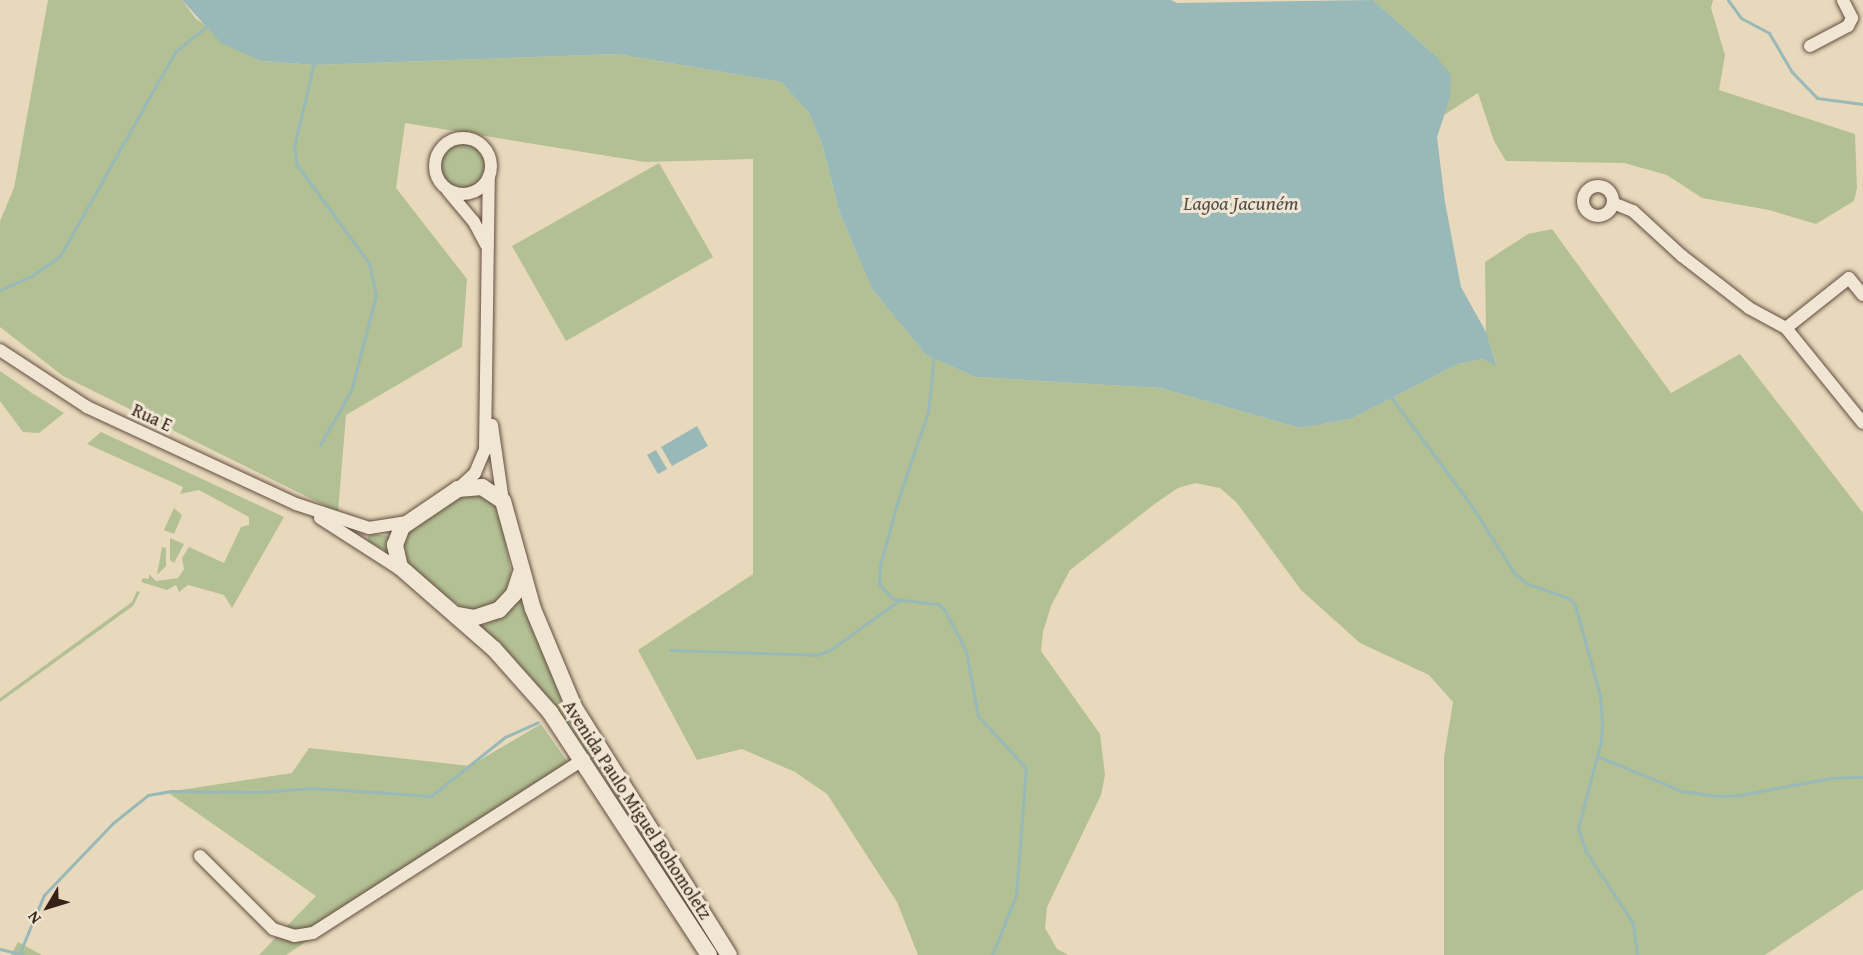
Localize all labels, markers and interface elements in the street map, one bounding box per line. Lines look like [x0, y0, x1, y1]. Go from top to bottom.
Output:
water label: Lagoa Jacuném [1183, 190, 1299, 214]
street label: Rua E [129, 399, 175, 437]
street label: Avenida Paulo Miguel Bohomoletz [558, 696, 716, 924]
north arrow [18, 877, 78, 937]
text: N [21, 906, 47, 930]

